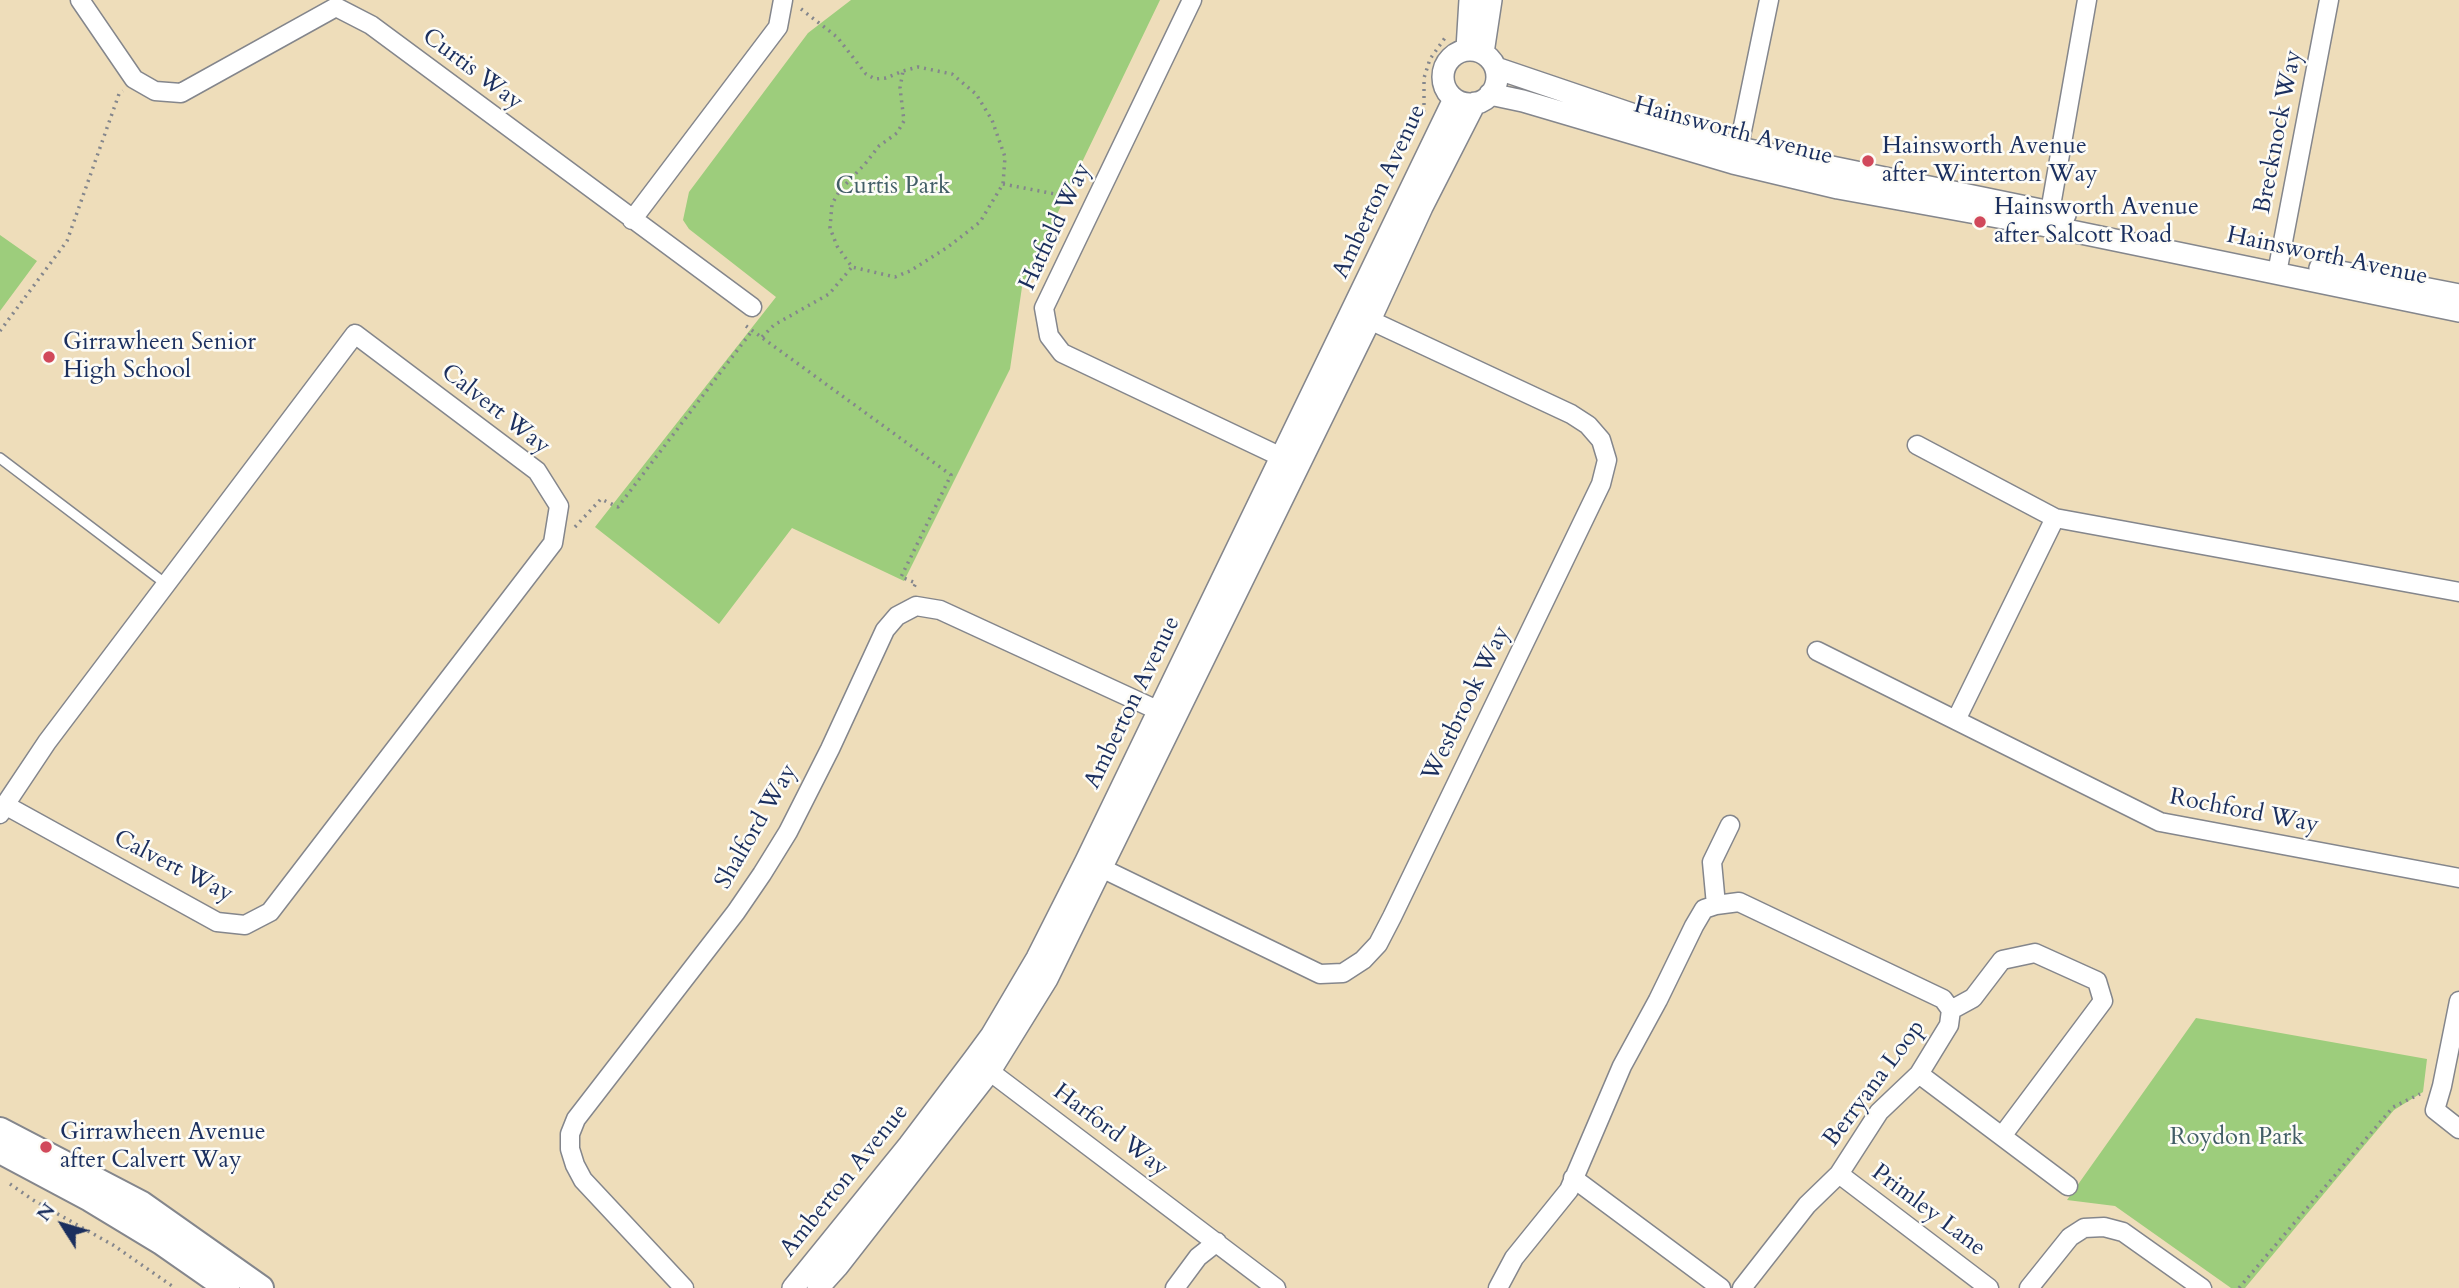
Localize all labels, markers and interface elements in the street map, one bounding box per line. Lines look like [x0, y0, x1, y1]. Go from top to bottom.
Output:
street label: Curtis Way [416, 23, 528, 117]
street label: Brecknock Way [2249, 48, 2309, 216]
street label: Hainsworth Avenue [1630, 92, 1836, 172]
street label: Amberton Avenue [1327, 101, 1433, 283]
place label: Hainsworth Avenue after Winterton Way [1882, 133, 2098, 189]
marker: Hainsworth Avenue after Winterton Way [1860, 153, 1876, 169]
street label: Hatfield Way [1014, 159, 1098, 295]
park label: Curtis Park [835, 173, 951, 201]
place label: Hainsworth Avenue after Salcott Road [1994, 194, 2199, 250]
marker: Hainsworth Avenue after Salcott Road [1972, 214, 1988, 230]
street label: Hainsworth Avenue [2224, 222, 2430, 292]
place label: Girrawheen Senior High School [63, 329, 256, 385]
marker: Girrawheen Senior High School [41, 349, 57, 365]
street label: Calvert Way [435, 359, 555, 461]
street label: Amberton Avenue [1079, 612, 1187, 794]
street label: Westbrook Way [1417, 622, 1517, 786]
street label: Shalford Way [710, 759, 804, 895]
street label: Rochford Way [2167, 783, 2321, 841]
street label: Calvert Way [108, 825, 238, 909]
street label: Berryana Loop [1818, 1015, 1932, 1153]
street label: Harford Way [1047, 1078, 1173, 1184]
street label: Amberton Avenue [775, 1099, 915, 1263]
place label: Girrawheen Avenue after Calvert Way [60, 1119, 266, 1175]
park label: Roydon Park [2170, 1124, 2304, 1152]
marker: Girrawheen Avenue after Calvert Way [38, 1139, 54, 1155]
street label: Primley Lane [1865, 1159, 1991, 1263]
north arrow [28, 1190, 98, 1260]
text: N [31, 1198, 62, 1227]

